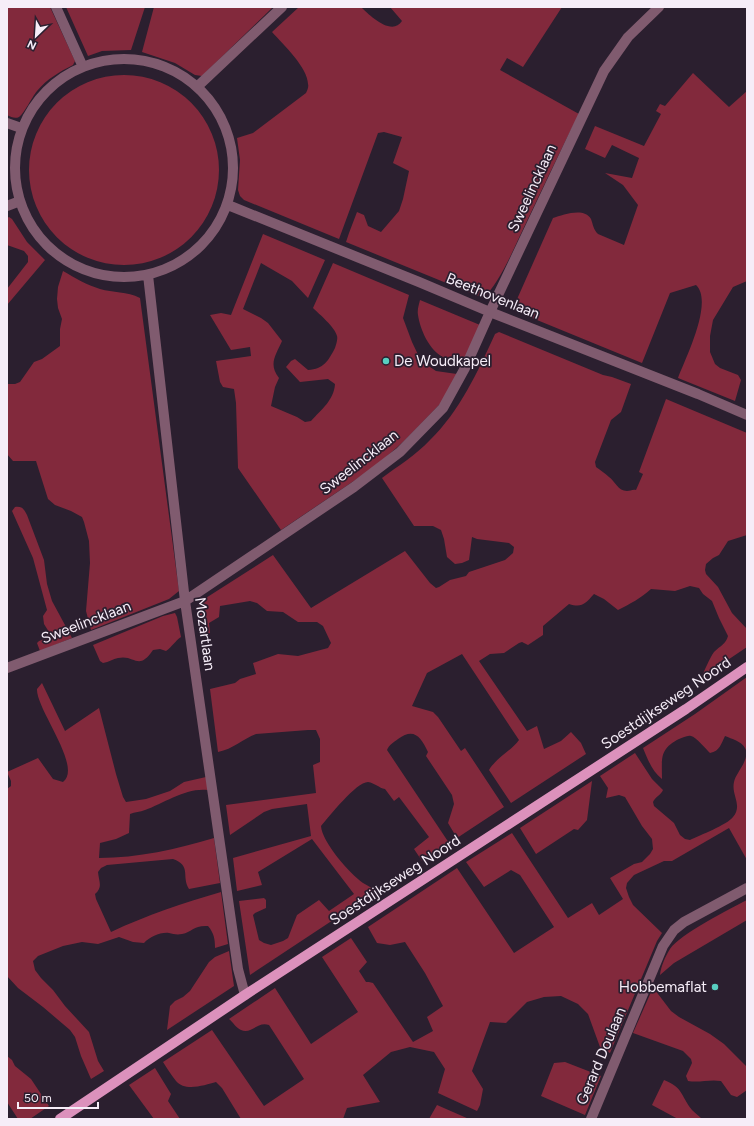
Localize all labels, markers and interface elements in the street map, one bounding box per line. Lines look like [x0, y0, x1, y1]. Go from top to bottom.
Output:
north arrow [16, 16, 56, 56]
text: N [25, 37, 39, 52]
street label: Sweelincklaan [504, 141, 560, 235]
street label: Beethovenlaan [444, 269, 542, 323]
place label: De Woudkapel [394, 352, 491, 370]
marker: De Woudkapel [381, 356, 391, 366]
street label: Sweelincklaan [316, 426, 402, 498]
street label: Mozartlaan [191, 596, 219, 672]
street label: Sweelincklaan [39, 597, 133, 647]
street label: Soestdijkseweg Noord [598, 653, 734, 753]
street label: Soestdijkseweg Noord [326, 831, 464, 929]
place label: Hobbemaflat [619, 978, 707, 996]
marker: Hobbemaflat [710, 982, 720, 992]
street label: Gerard Doulaan [572, 1005, 630, 1107]
scale bar [18, 1084, 98, 1110]
text: 50 m [24, 1091, 52, 1105]

